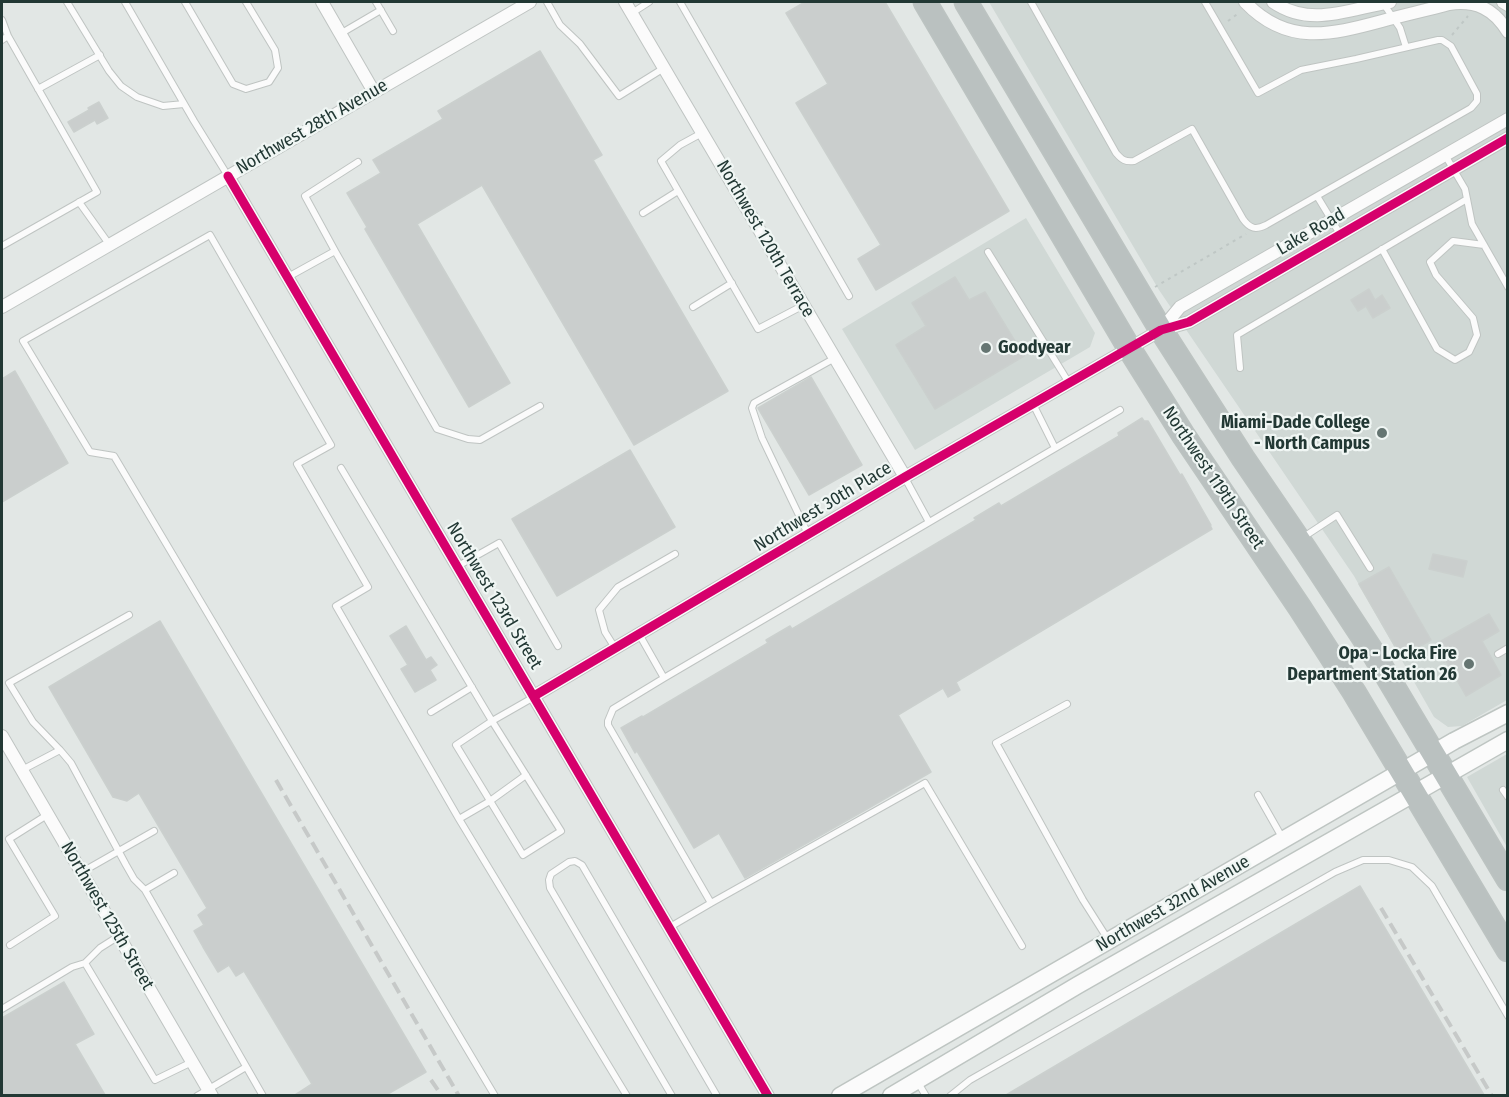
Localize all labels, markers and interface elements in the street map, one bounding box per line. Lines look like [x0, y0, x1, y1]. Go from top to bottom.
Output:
street label: Northwest 28th Avenue [232, 75, 392, 179]
street label: Northwest 120th Terrace [711, 157, 819, 321]
street label: Lake Road [1273, 204, 1349, 260]
place label: Goodyear [998, 337, 1071, 359]
marker: Goodyear [979, 341, 993, 355]
street label: Northwest 119th Street [1157, 403, 1269, 553]
place label: Miami-Dade College - North Campus [1221, 412, 1370, 454]
marker: Miami-Dade College - North Campus [1375, 426, 1389, 440]
street label: Northwest 30th Place [750, 457, 896, 557]
street label: Northwest 123rd Street [442, 519, 546, 673]
place label: Opa - Locka Fire Department Station 26 [1287, 643, 1457, 686]
marker: Opa - Locka Fire Department Station 26 [1462, 657, 1476, 671]
street label: Northwest 125th Street [56, 838, 158, 994]
street label: Northwest 32nd Avenue [1092, 851, 1254, 957]

